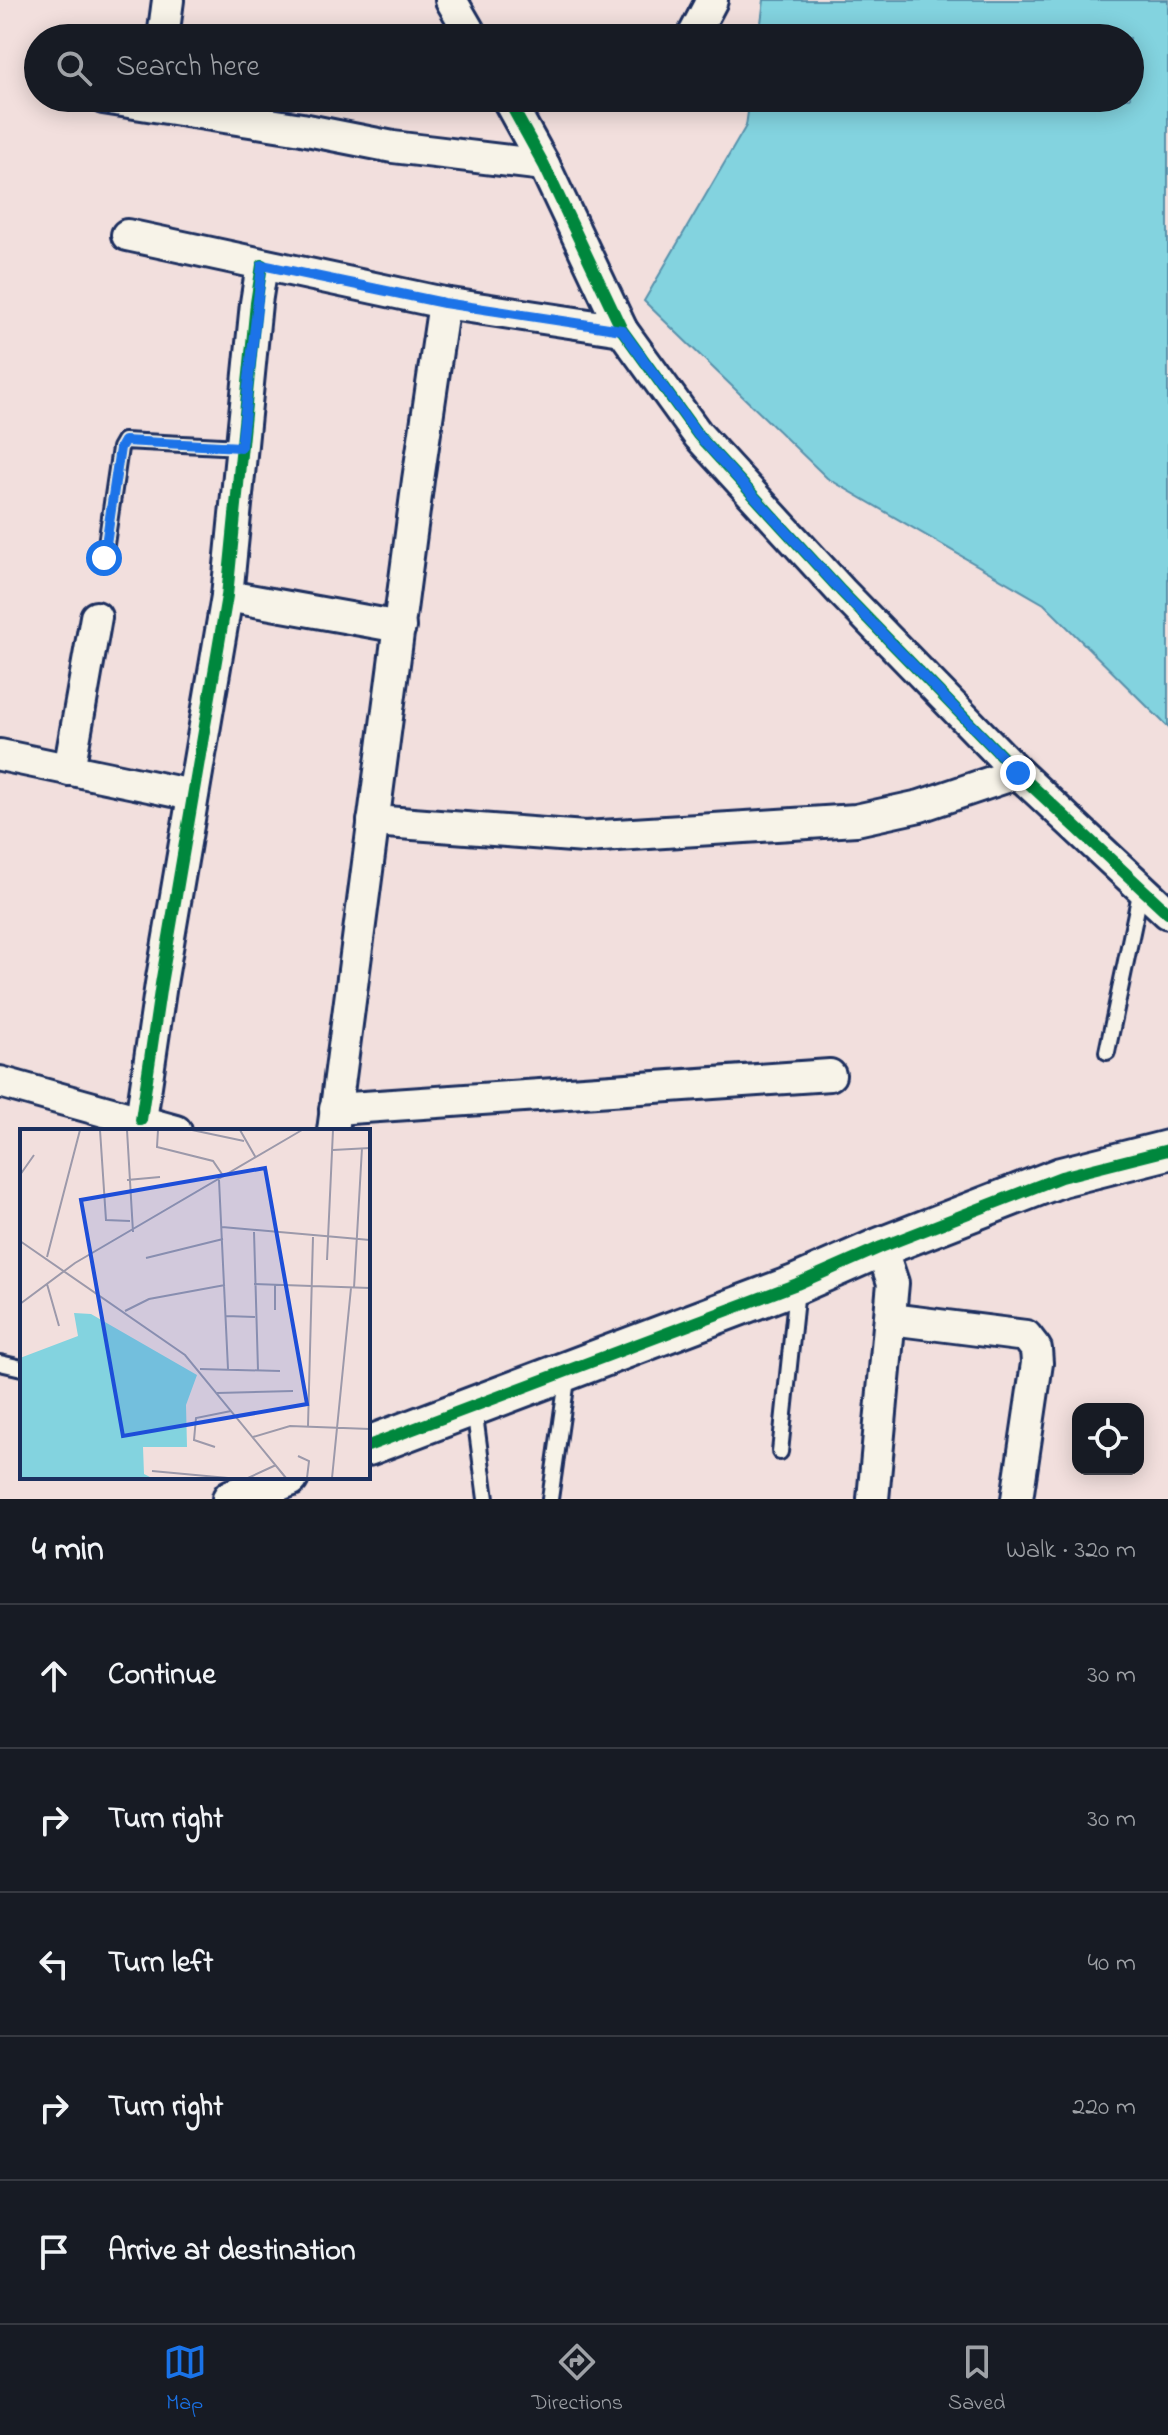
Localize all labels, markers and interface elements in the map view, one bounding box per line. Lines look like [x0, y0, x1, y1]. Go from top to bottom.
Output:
search box [24, 24, 1144, 112]
icon: search [52, 46, 96, 90]
text: Search here [116, 46, 260, 90]
route start [86, 540, 122, 576]
route end [1000, 755, 1036, 791]
inset map [20, 1129, 370, 1479]
map controls [1072, 1403, 1144, 1475]
button: locate [1072, 1403, 1144, 1475]
text: 4 min [32, 1526, 104, 1576]
text: Walk · 320 m [1006, 1532, 1136, 1570]
icon: ahead [32, 1654, 76, 1698]
text: Continue [108, 1654, 216, 1698]
text: 30 m [1087, 1657, 1136, 1695]
icon: right [32, 1798, 76, 1842]
text: Turn right [108, 1798, 223, 1842]
text: 30 m [1087, 1801, 1136, 1839]
icon: left [32, 1942, 76, 1986]
text: Turn left [108, 1942, 213, 1986]
text: 40 m [1087, 1945, 1136, 1983]
icon: right [32, 2086, 76, 2130]
text: Turn right [108, 2086, 223, 2130]
text: 220 m [1072, 2089, 1136, 2127]
icon: arrive [32, 2230, 76, 2274]
text: Arrive at destination [108, 2230, 356, 2274]
tab: Map [163, 2340, 207, 2420]
tab: Directions [532, 2340, 623, 2420]
tab: Saved [948, 2340, 1005, 2420]

